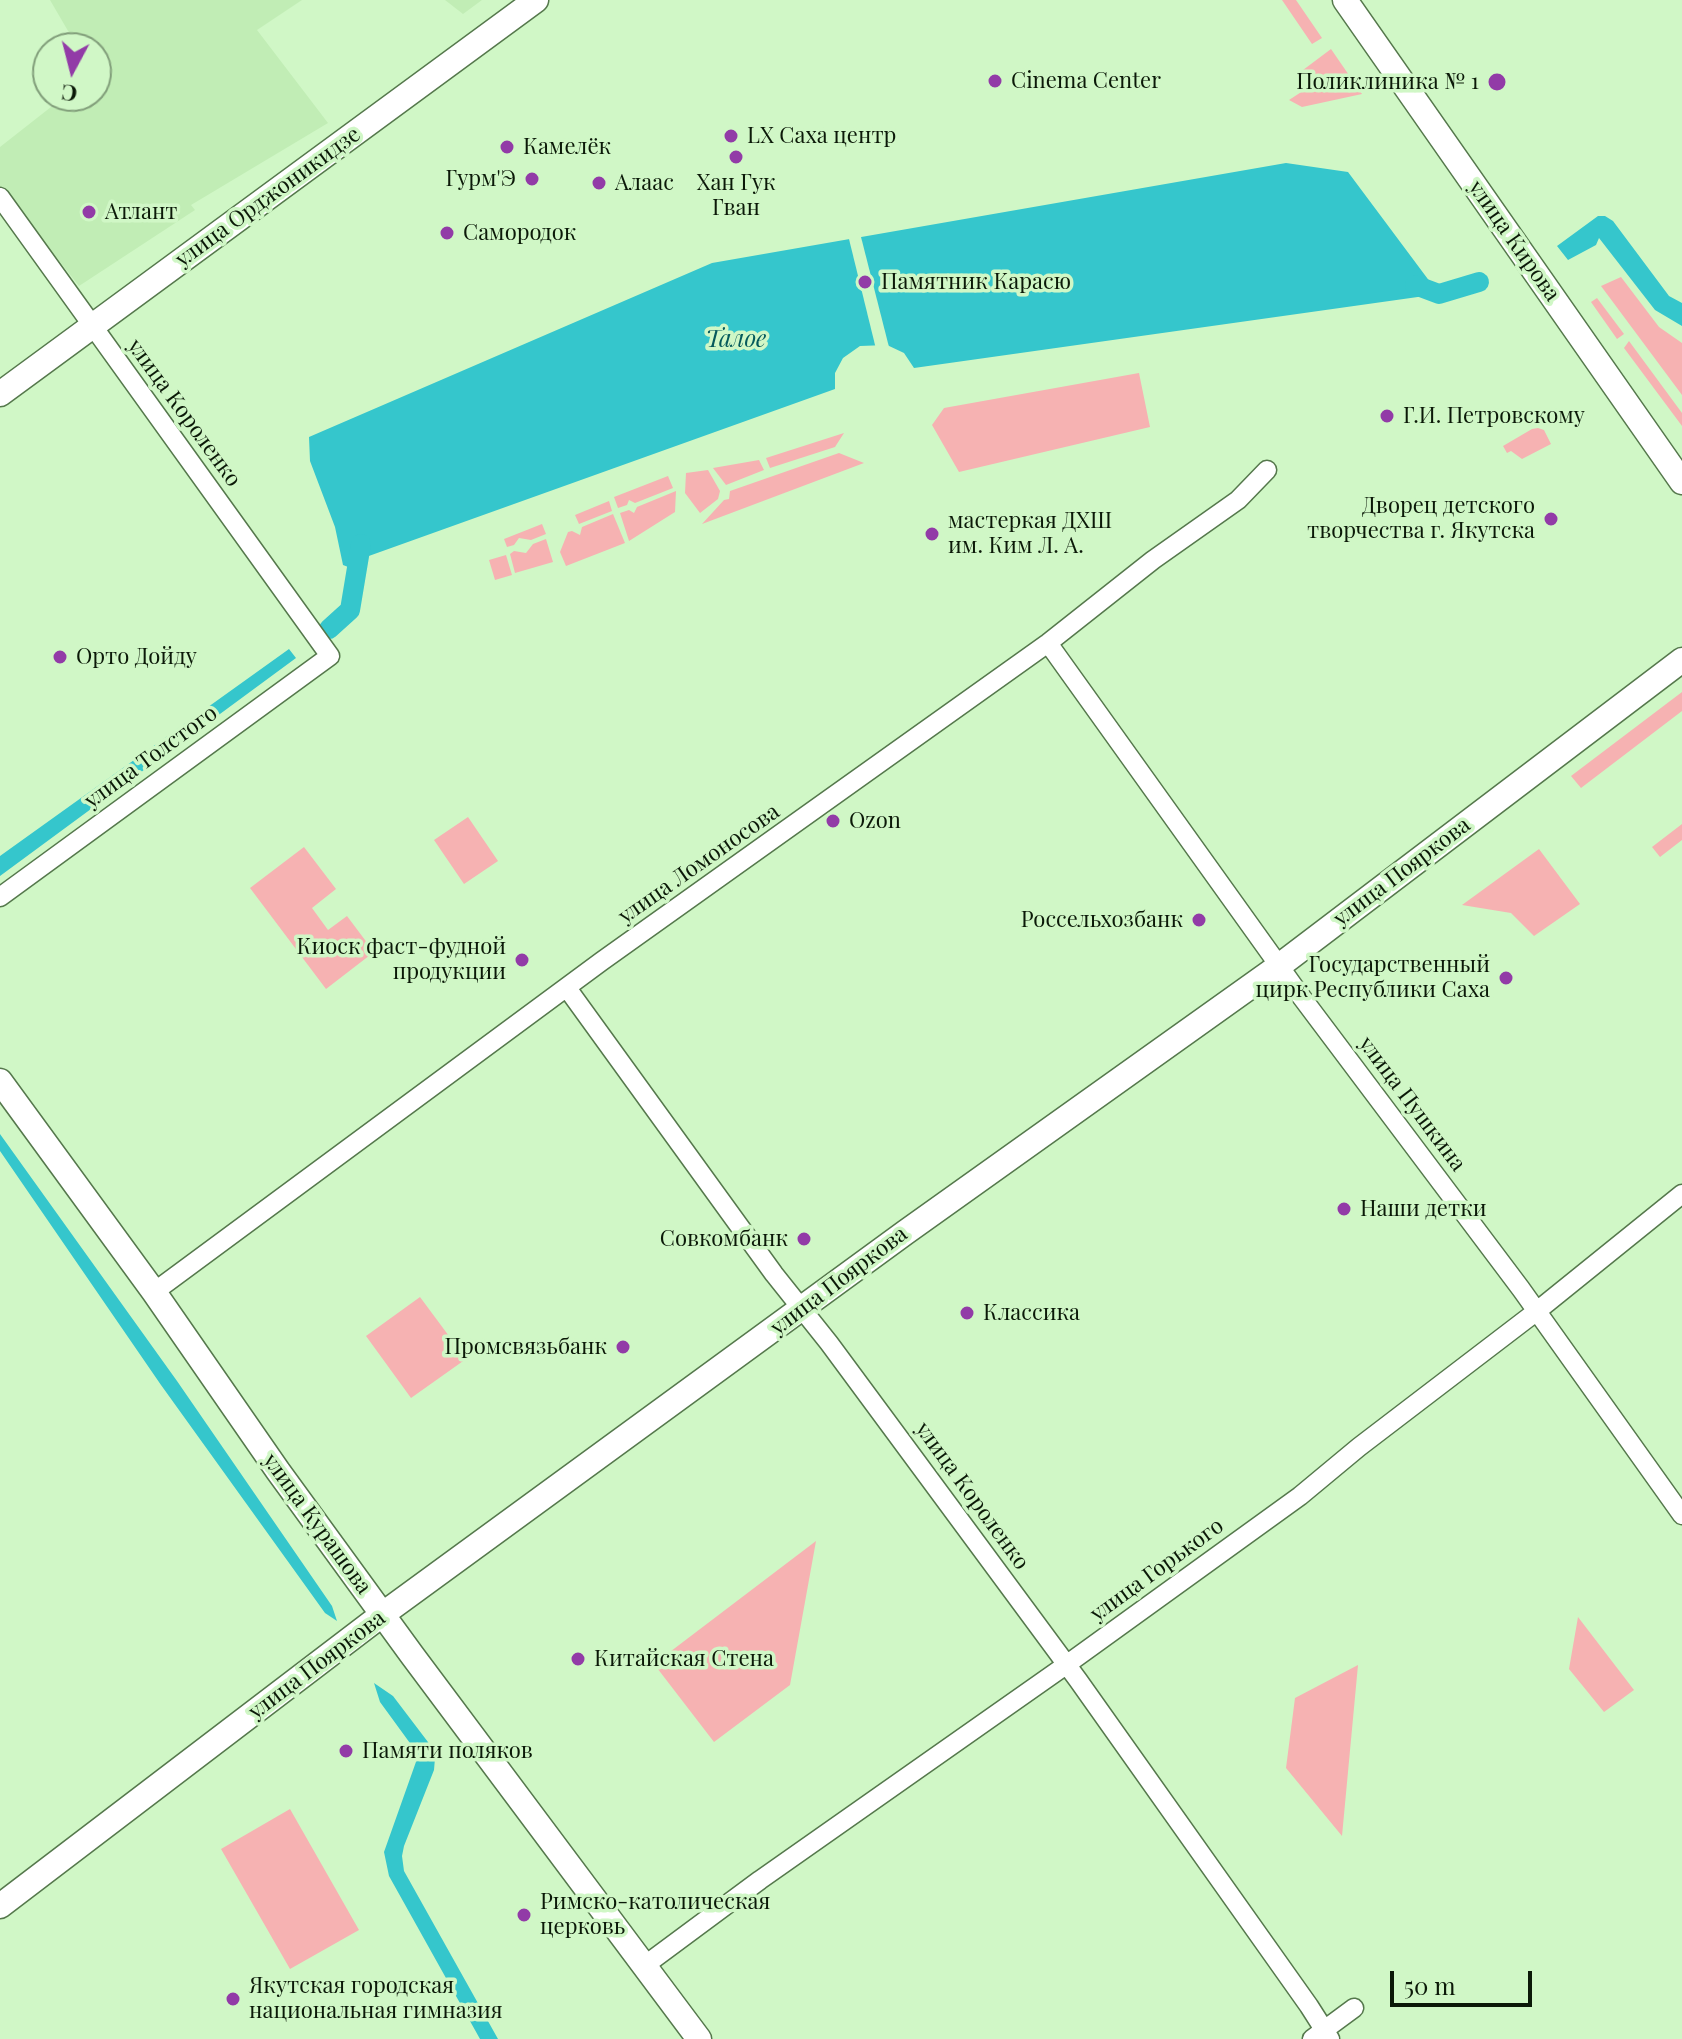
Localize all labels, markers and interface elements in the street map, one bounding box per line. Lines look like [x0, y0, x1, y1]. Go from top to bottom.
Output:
north arrow [32, 32, 112, 112]
place label: Cinema Center [1011, 68, 1161, 94]
place label: Поликлиника № 1 [1296, 69, 1479, 95]
marker: Поликлиника № 1 [1486, 71, 1508, 93]
marker: Cinema Center [986, 72, 1004, 90]
text: С [60, 78, 79, 110]
street label: улица Орджоникидзе [171, 121, 365, 273]
place label: LX Саха центр [747, 123, 896, 149]
marker: LX Саха центр [722, 127, 740, 145]
place label: Камелёк [523, 134, 611, 160]
marker: Камелёк [498, 138, 516, 156]
marker: Хан Гук Гван [727, 148, 745, 166]
place label: Гурм'Э [446, 166, 516, 192]
marker: Гурм'Э [523, 170, 541, 188]
place label: Алаас [615, 170, 674, 196]
place label: Хан Гук Гван [696, 170, 776, 222]
marker: Алаас [590, 174, 608, 192]
street label: улица Кирова [1463, 176, 1565, 306]
place label: Атлант [105, 199, 178, 225]
marker: Атлант [80, 203, 98, 221]
place label: Самородок [463, 220, 576, 246]
marker: Самородок [438, 224, 456, 242]
place label: Памятник Карасю [881, 269, 1071, 295]
marker: Памятник Карасю [856, 273, 874, 291]
water label: Талое [706, 326, 766, 354]
street label: улица Короленко [122, 334, 246, 492]
place label: Г.И. Петровскому [1403, 403, 1585, 429]
marker: Г.И. Петровскому [1378, 407, 1396, 425]
place label: Дворец детского творчества г. Якутска [1307, 493, 1535, 544]
place label: мастеркая ДХШ им. Ким Л. А. [948, 508, 1112, 560]
marker: Дворец детского творчества г. Якутска [1542, 510, 1560, 528]
marker: мастеркая ДХШ им. Ким Л. А. [923, 525, 941, 543]
place label: Орто Дойду [76, 644, 197, 670]
marker: Орто Дойду [51, 648, 69, 666]
street label: улица Толстого [79, 700, 223, 814]
street label: улица Ломоносова [613, 799, 785, 929]
place label: Ozon [849, 808, 901, 834]
marker: Ozon [824, 812, 842, 830]
street label: улица Пояркова [1328, 812, 1476, 932]
place label: Россельхозбанк [1021, 907, 1183, 933]
marker: Россельхозбанк [1190, 911, 1208, 929]
place label: Киоск фаст-фудной продукции [297, 934, 506, 986]
marker: Киоск фаст-фудной продукции [513, 951, 531, 969]
place label: Государственный цирк Республики Саха [1256, 952, 1490, 1004]
marker: Государственный цирк Республики Саха [1497, 969, 1515, 987]
street label: улица Пушкина [1353, 1032, 1471, 1176]
place label: Наши детки [1360, 1196, 1487, 1222]
marker: Наши детки [1335, 1200, 1353, 1218]
street label: улица Пояркова [765, 1221, 913, 1341]
place label: Совкомбанк [660, 1226, 788, 1252]
marker: Совкомбанк [795, 1230, 813, 1248]
place label: Классика [983, 1300, 1080, 1326]
marker: Классика [958, 1304, 976, 1322]
place label: Промсвязьбанк [445, 1334, 607, 1360]
marker: Промсвязьбанк [614, 1338, 632, 1356]
street label: улица Короленко [910, 1417, 1034, 1575]
street label: улица Курашова [257, 1449, 377, 1599]
street label: улица Горького [1085, 1513, 1229, 1627]
street label: улица Пояркова [243, 1605, 391, 1725]
place label: Китайская Стена [594, 1646, 774, 1672]
marker: Китайская Стена [569, 1650, 587, 1668]
place label: Памяти поляков [362, 1738, 533, 1764]
marker: Памяти поляков [337, 1742, 355, 1760]
place label: Римско-католическая церковь [540, 1889, 770, 1940]
marker: Римско-католическая церковь [515, 1906, 533, 1924]
scale bar [1394, 1955, 1536, 2005]
text: 50 m [1404, 1969, 1456, 2001]
place label: Якутская городская национальная гимназия [249, 1973, 503, 2024]
marker: Якутская городская национальная гимназия [224, 1990, 242, 2008]

